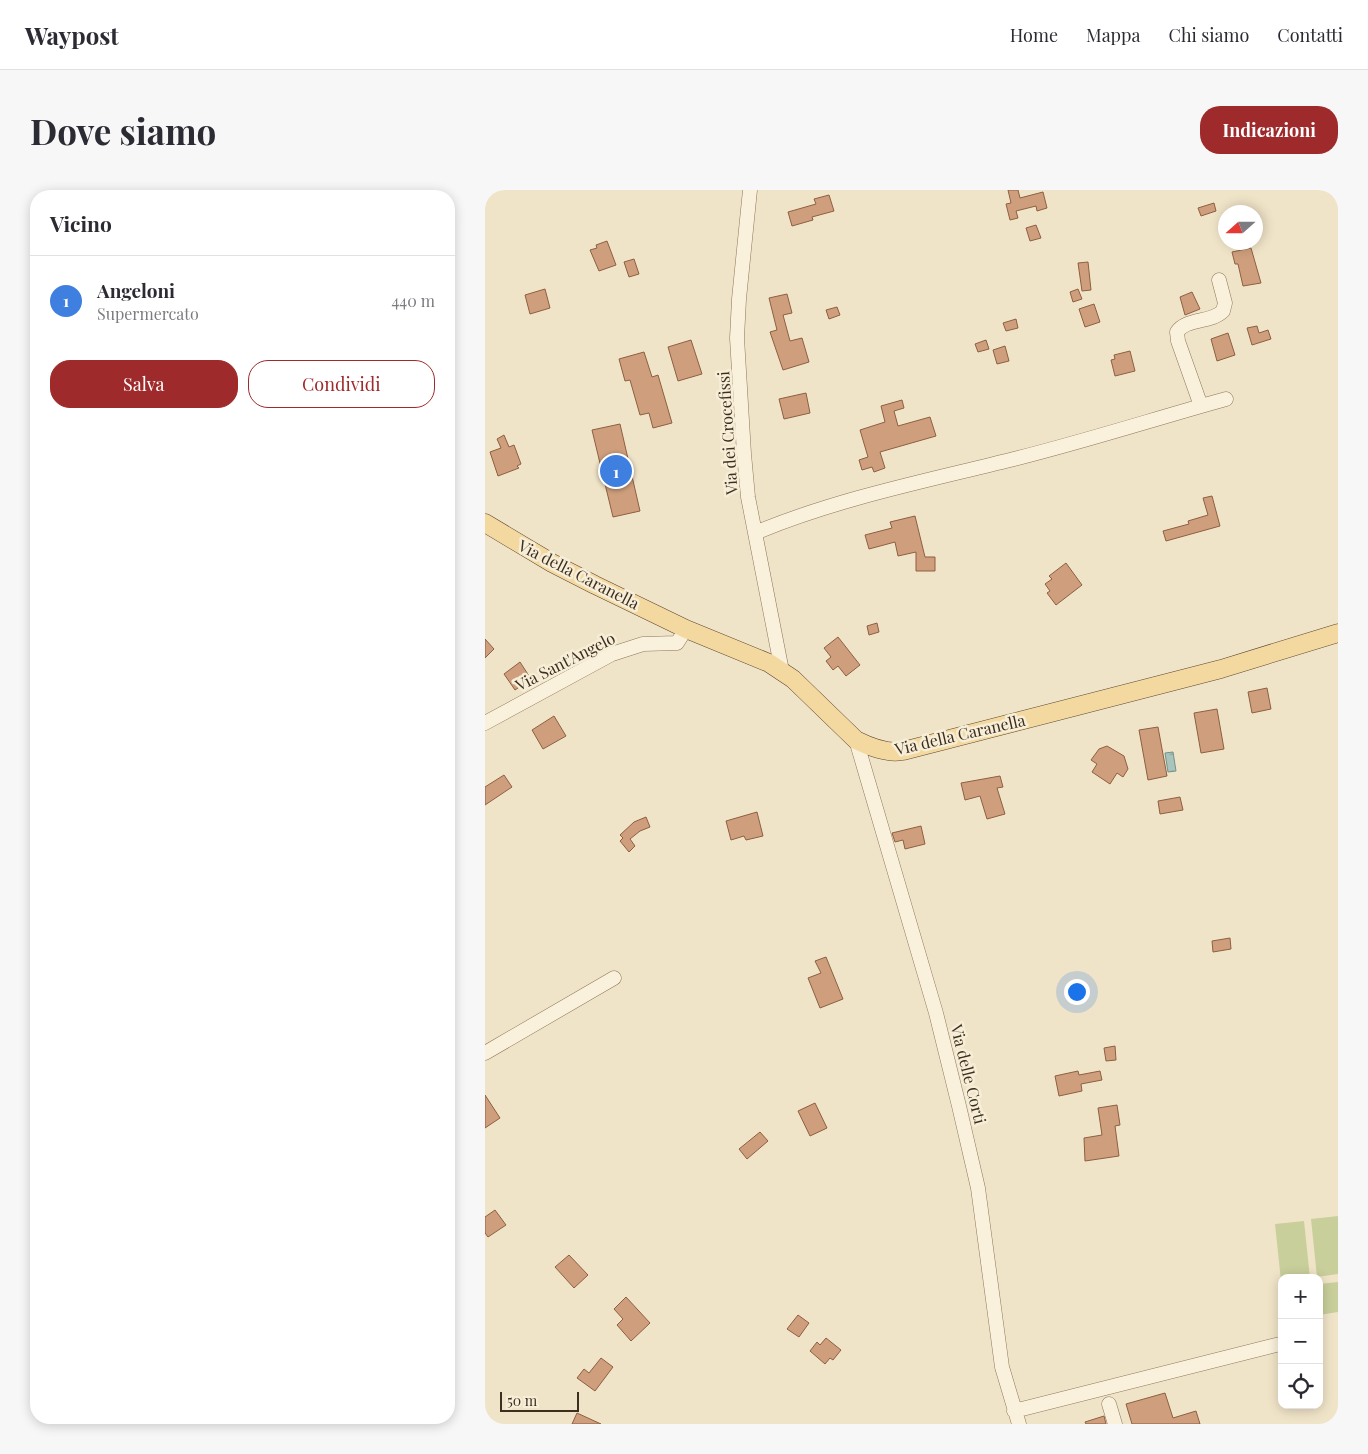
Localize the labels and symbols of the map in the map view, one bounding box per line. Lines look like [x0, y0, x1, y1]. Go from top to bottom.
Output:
north arrow [1218, 205, 1263, 250]
street label: Via dei Crocefissi [712, 370, 742, 496]
pin: 1 [600, 452, 632, 490]
street label: Via della Caranella [514, 534, 643, 614]
street label: Via Sant'Angelo [511, 627, 619, 696]
street label: Via della Caranella [892, 709, 1027, 759]
your location [1064, 979, 1090, 1005]
street label: Via delle Corti [946, 1021, 992, 1126]
scale bar [500, 1389, 579, 1412]

